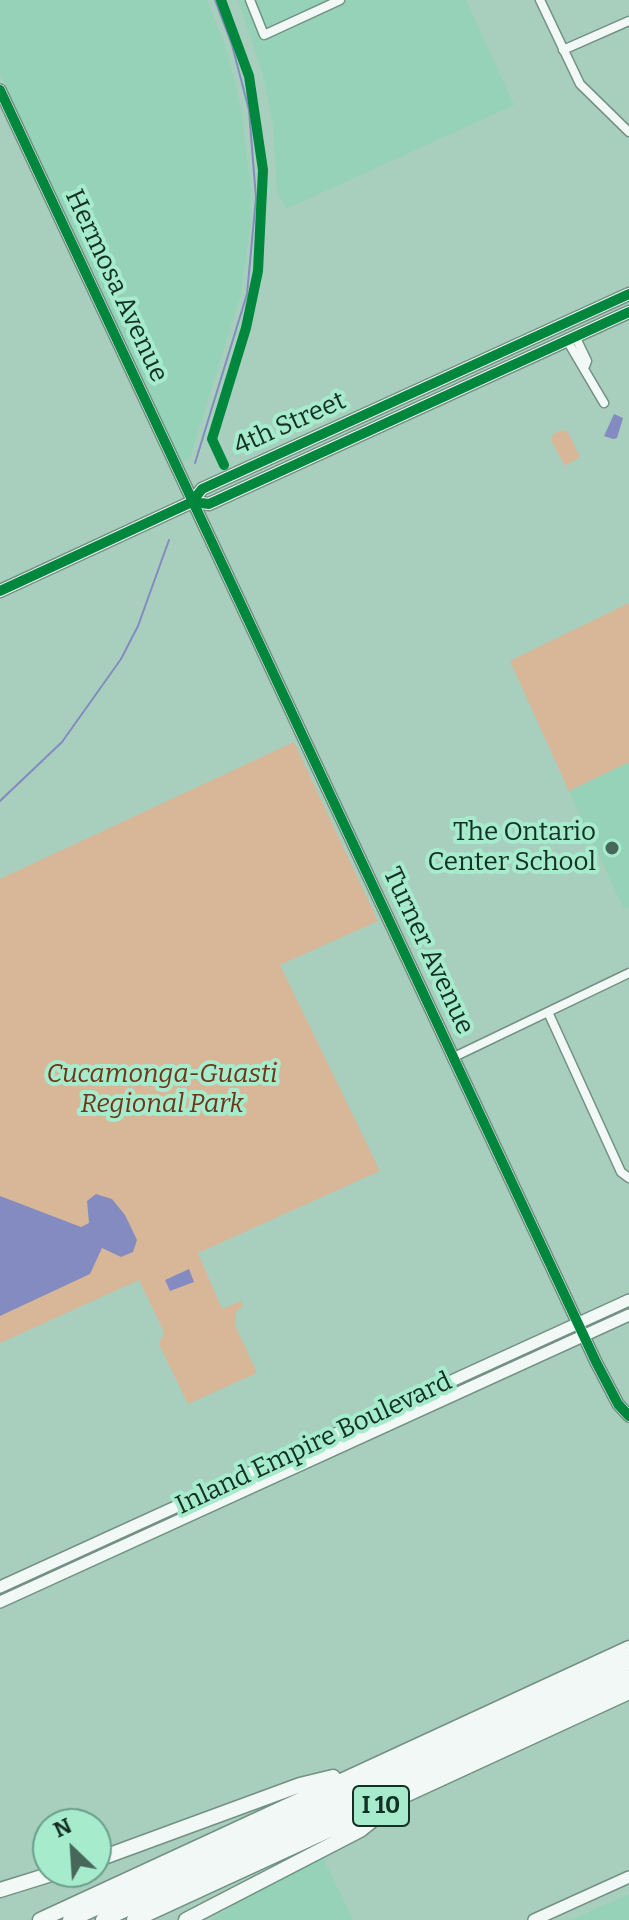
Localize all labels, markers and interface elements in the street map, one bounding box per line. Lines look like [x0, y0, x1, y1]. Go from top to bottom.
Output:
street label: Hermosa Avenue [58, 185, 174, 387]
street label: 4th Street [229, 386, 351, 462]
place label: The Ontario Center School [428, 817, 596, 878]
marker: The Ontario Center School [603, 839, 621, 857]
street label: Turner Avenue [376, 863, 480, 1039]
park label: Cucamonga-Guasti Regional Park [46, 1059, 278, 1120]
street label: Inland Empire Boulevard [171, 1366, 457, 1522]
road number: I 10 [353, 1786, 409, 1826]
north arrow [32, 1808, 112, 1888]
text: N [49, 1812, 76, 1843]

